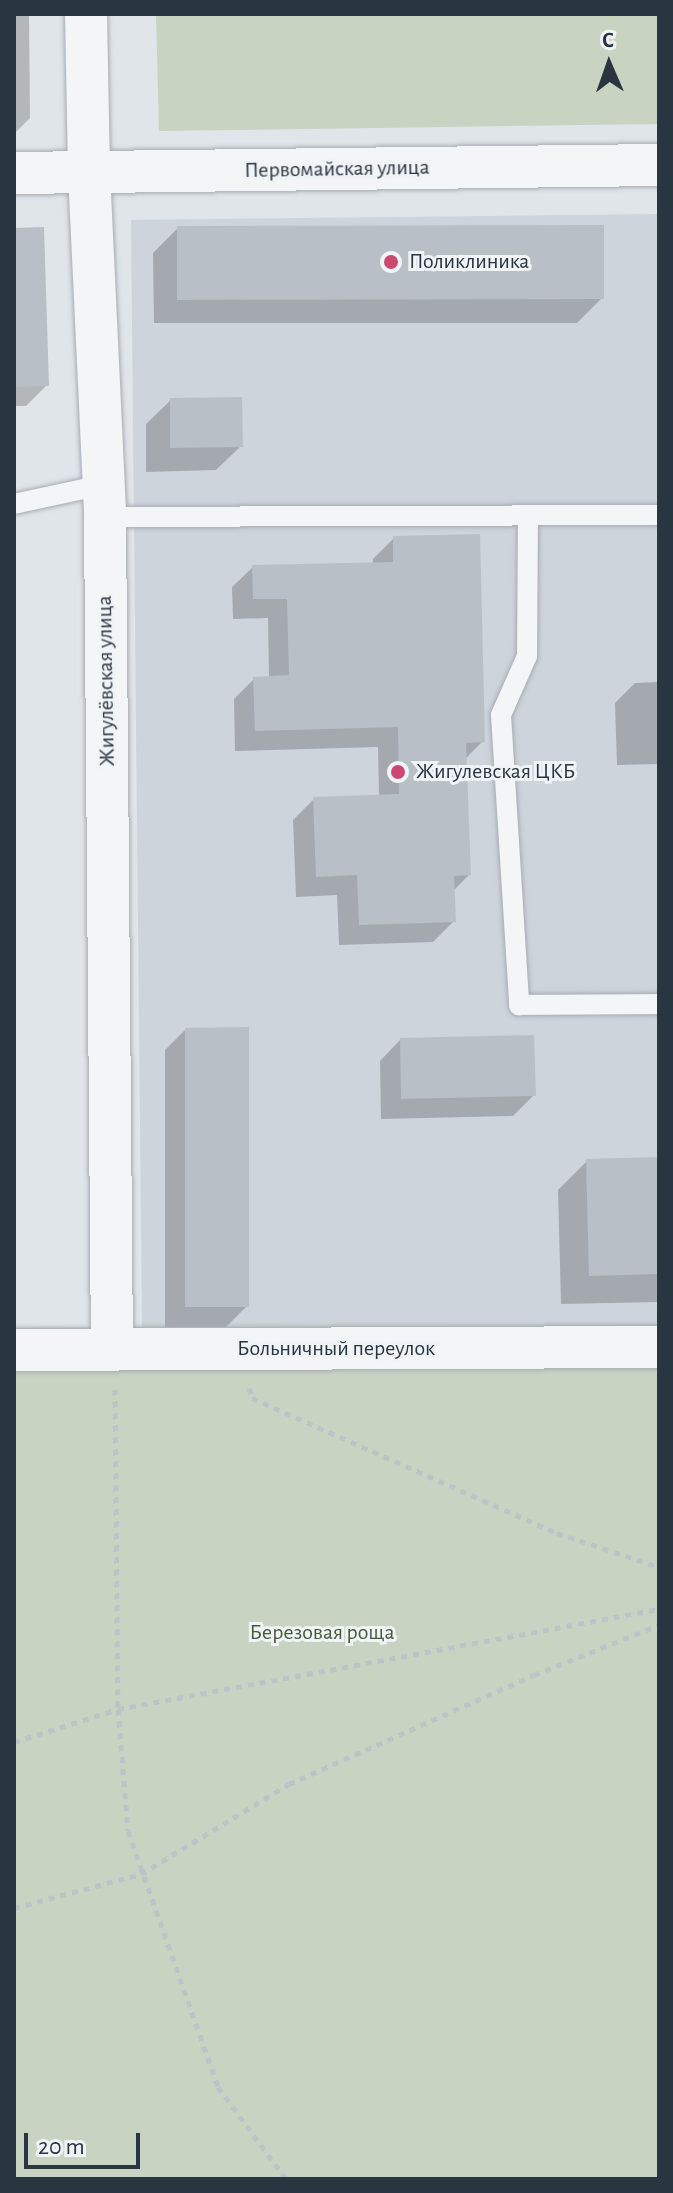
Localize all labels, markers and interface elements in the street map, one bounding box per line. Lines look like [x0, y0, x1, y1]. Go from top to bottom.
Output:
north arrow [569, 24, 649, 104]
text: С [602, 29, 615, 51]
street label: Первомайская улица [244, 154, 430, 184]
place label: Поликлиника [409, 249, 529, 275]
marker: Поликлиника [380, 251, 402, 273]
street label: Жигулёвская улица [91, 595, 121, 767]
place label: Жигулевская ЦКБ [416, 759, 575, 785]
marker: Жигулевская ЦКБ [387, 761, 409, 783]
street label: Больничный переулок [237, 1336, 435, 1362]
park label: Березовая роща [250, 1620, 394, 1646]
scale bar [28, 2117, 144, 2167]
text: 20 m [38, 2135, 85, 2159]

